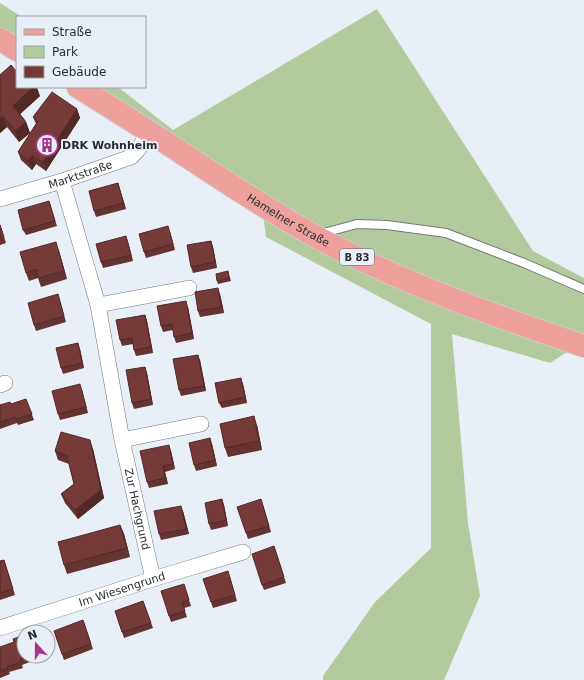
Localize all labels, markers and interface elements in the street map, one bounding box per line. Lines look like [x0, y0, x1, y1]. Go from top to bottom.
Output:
legend [16, 16, 146, 88]
text: Straße [52, 25, 92, 39]
text: Park [52, 45, 78, 59]
text: Gebäude [52, 65, 106, 79]
building icon: DRK Wohnheim [34, 132, 60, 158]
place label: DRK Wohnheim [62, 139, 157, 152]
street label: Marktstraße [47, 158, 114, 192]
street label: Hamelner Straße [244, 191, 332, 250]
road number: B 83 [340, 249, 374, 265]
street label: Zur Hachgrund [122, 467, 152, 551]
street label: Im Wiesengrund [77, 570, 167, 609]
north arrow [16, 624, 56, 664]
text: N [26, 627, 39, 643]

